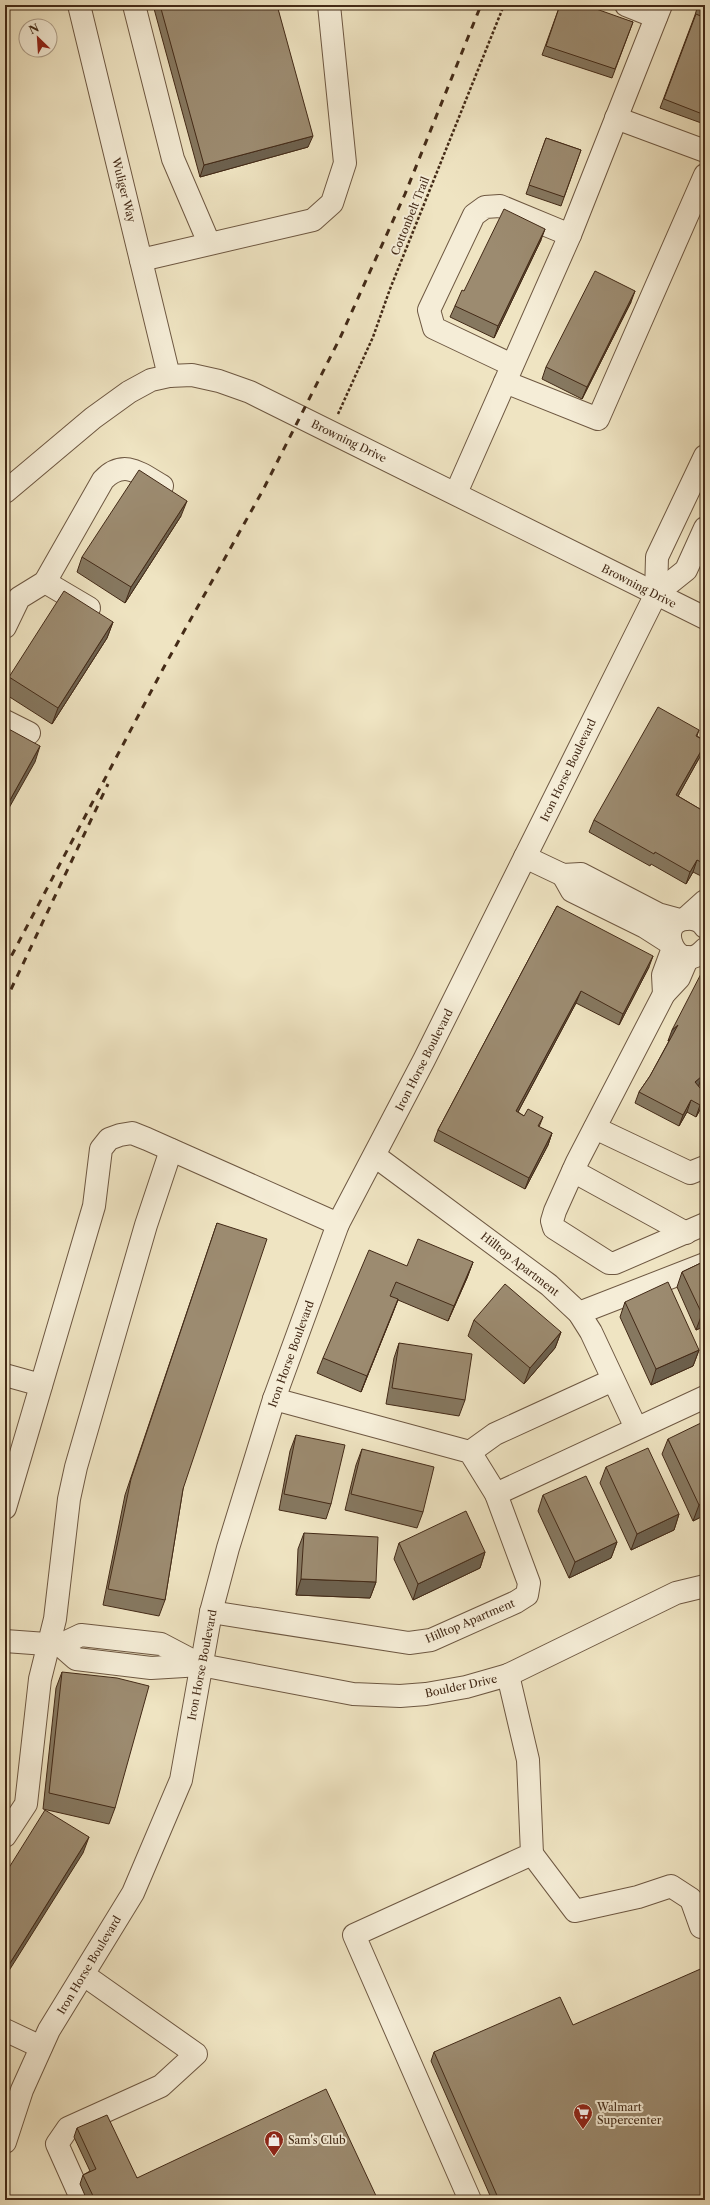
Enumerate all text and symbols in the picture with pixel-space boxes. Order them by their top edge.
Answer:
north arrow [18,18,58,58]
text: N [26,20,41,37]
street label: Wuliger Way [109,155,139,225]
street label: Cottonbelt Trail [388,174,432,257]
street label: Browning Drive [309,417,389,465]
street label: Browning Drive [599,561,679,611]
street label: Iron Horse Boulevard [537,716,599,824]
street label: Iron Horse Boulevard [392,1006,456,1113]
street label: Hilltop Apartment [478,1229,562,1299]
street label: Iron Horse Boulevard [265,1298,317,1409]
street label: Hilltop Apartment [423,1596,517,1646]
street label: Iron Horse Boulevard [184,1608,220,1722]
street label: Boulder Drive [424,1672,498,1700]
street label: Iron Horse Boulevard [54,1913,124,2017]
place label: Walmart Supercenter [596,2100,662,2127]
supermarket icon: Walmart Supercenter [572,2102,594,2130]
shop icon: Sam's Club [263,2129,285,2157]
place label: Sam's Club [288,2133,346,2147]

